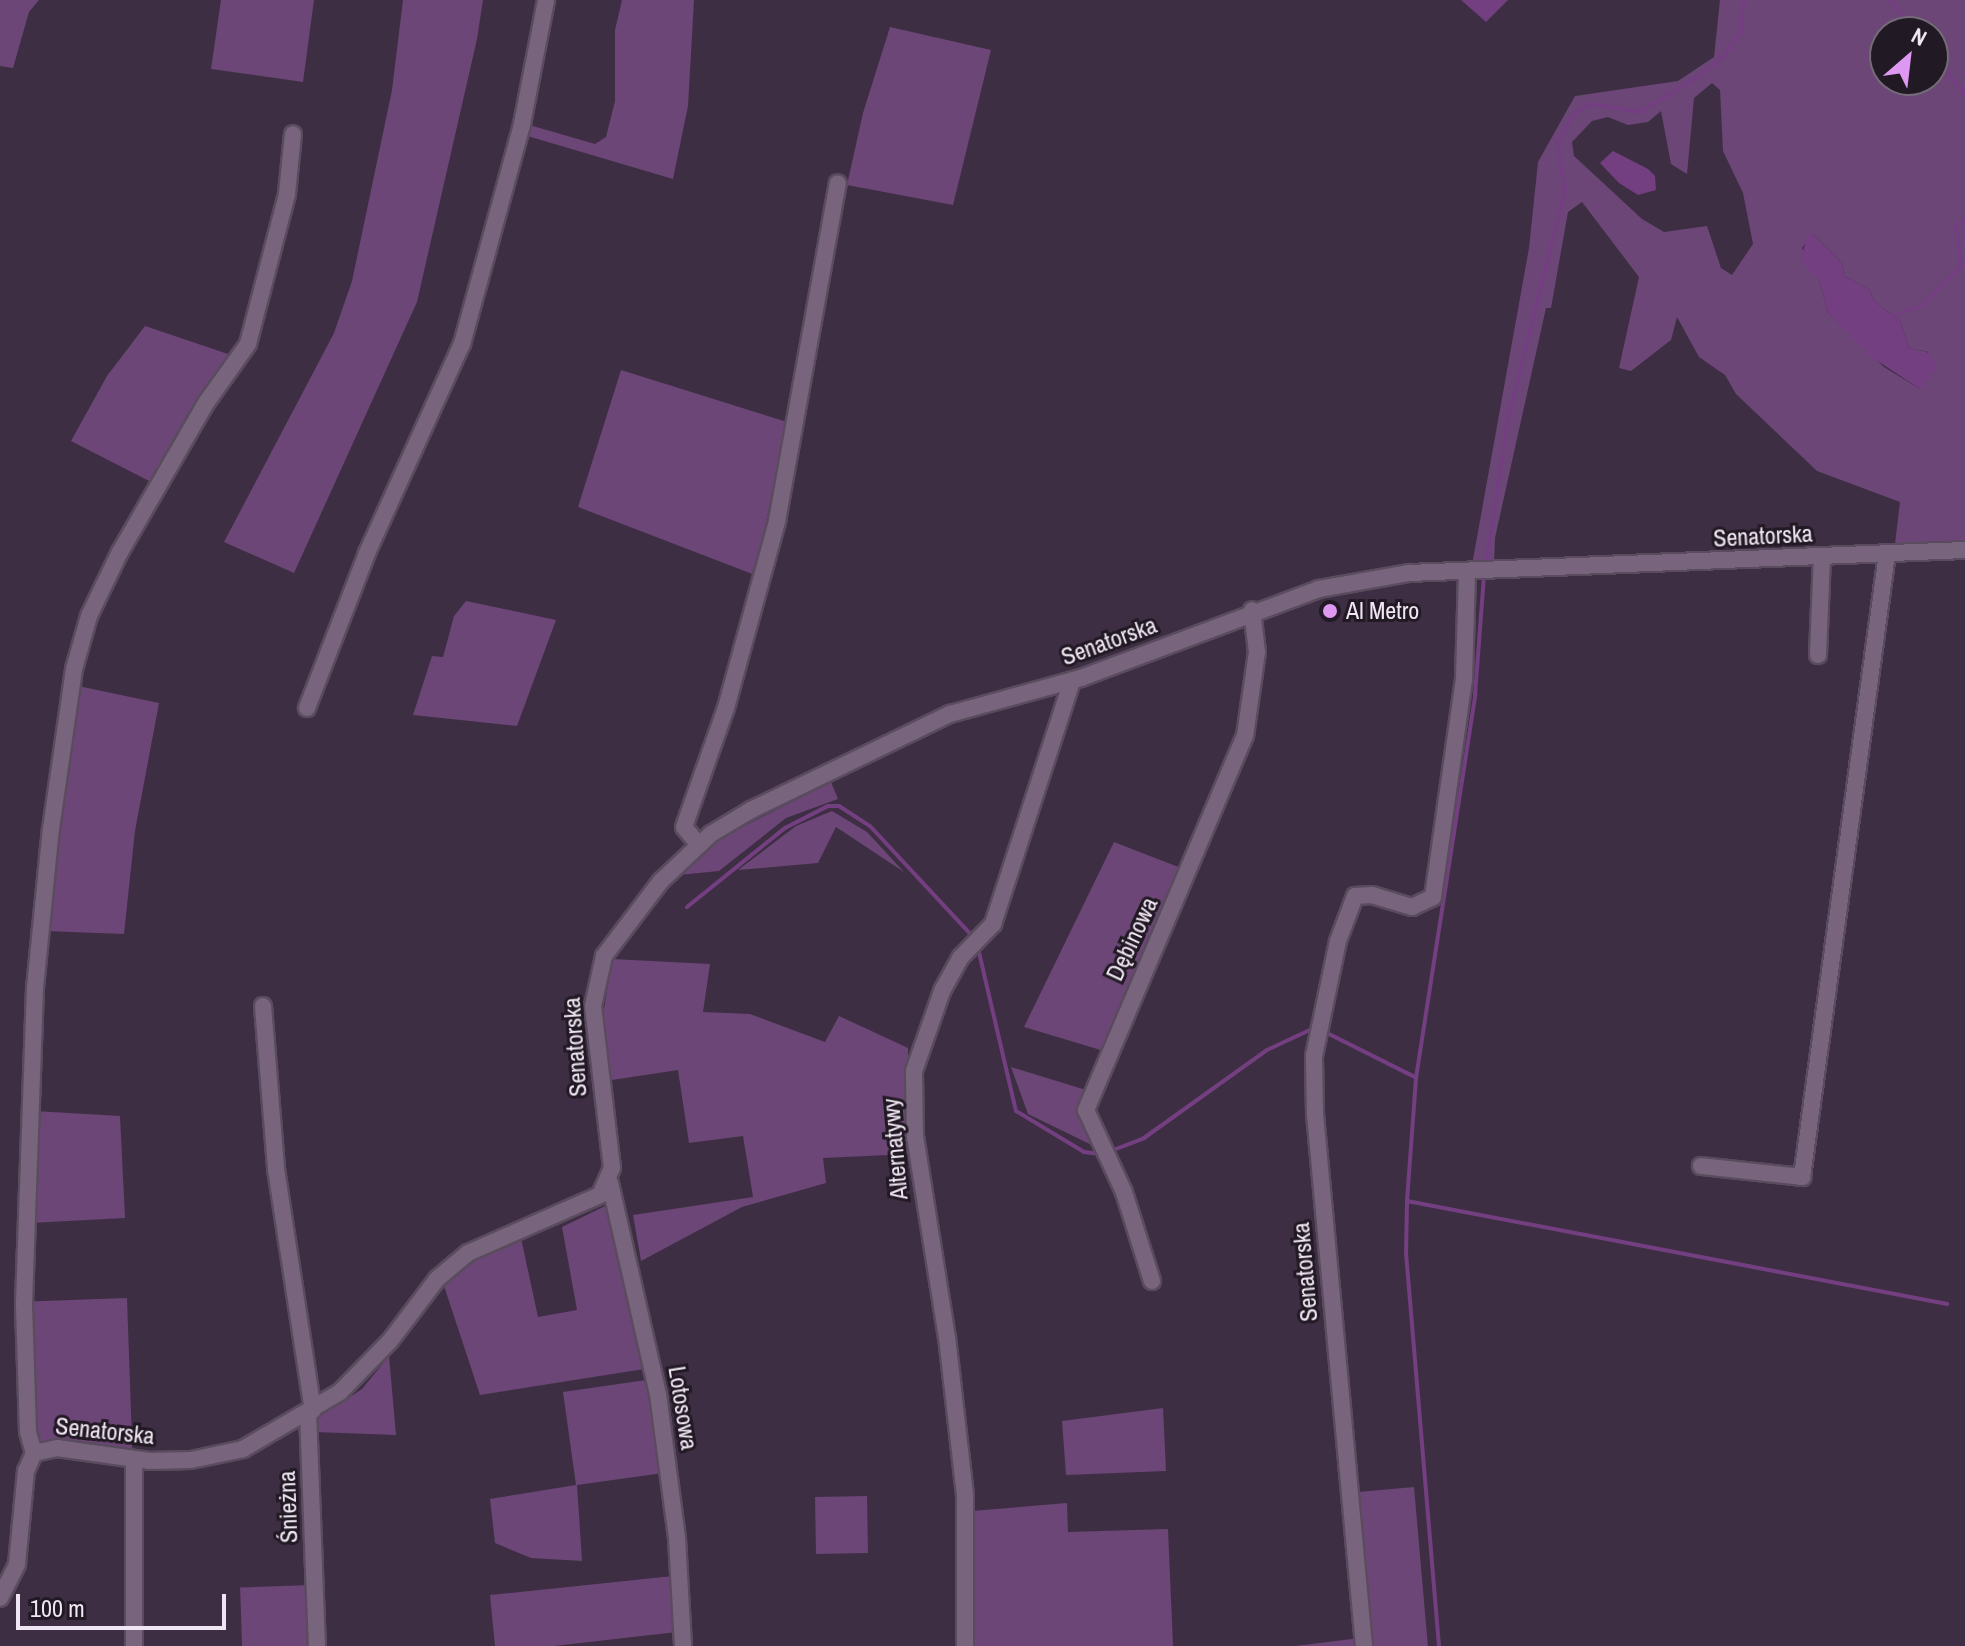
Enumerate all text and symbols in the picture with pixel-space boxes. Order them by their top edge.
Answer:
north arrow [1869,16,1949,96]
text: N [1907,20,1932,53]
street label: Senatorska [1713,519,1813,553]
place label: Al Metro [1346,597,1419,625]
marker: Al Metro [1321,602,1339,620]
street label: Senatorska [1057,610,1161,672]
street label: Dębinowa [1100,893,1164,985]
street label: Senatorska [557,996,593,1098]
street label: Alternatywy [876,1097,914,1201]
street label: Senatorska [1286,1221,1324,1323]
street label: Lotosowa [662,1364,704,1452]
street label: Senatorska [54,1411,156,1451]
street label: Śnieżna [272,1470,304,1544]
scale bar [20,1578,230,1628]
text: 100 m [30,1592,85,1624]

